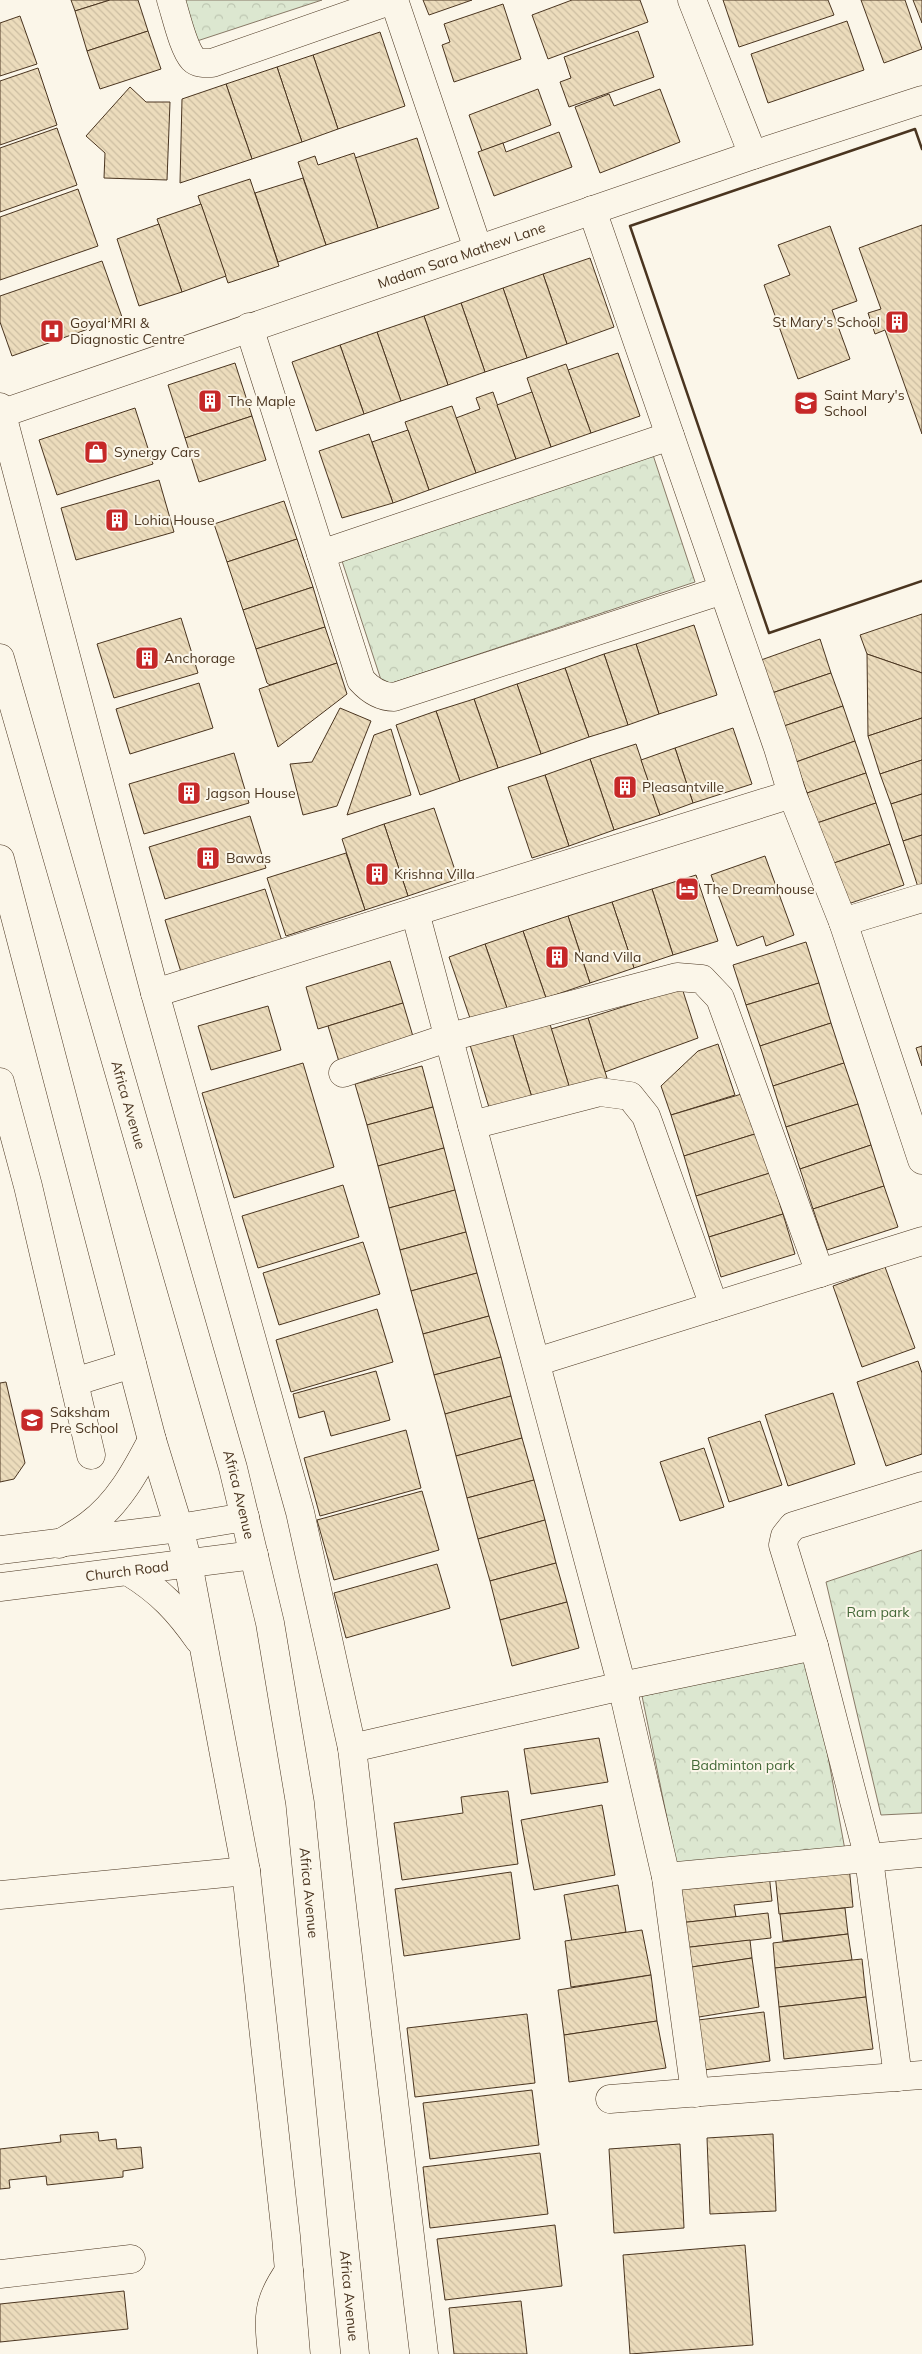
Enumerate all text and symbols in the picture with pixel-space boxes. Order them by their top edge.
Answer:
street label: Madam Sara Mathew Lane [375,218,548,292]
building icon: St Mary's School [884,309,910,335]
place label: St Mary's School [773,313,880,331]
place label: Goyal MRI & Diagnostic Centre [70,314,185,348]
hospital icon: Goyal MRI & Diagnostic Centre [39,318,65,344]
place label: Saint Mary's School [824,386,905,420]
building icon: The Maple [197,388,223,414]
school or university icon: Saint Mary's School [793,390,819,416]
place label: The Maple [228,392,296,410]
shop icon: Synergy Cars [83,439,109,465]
place label: Synergy Cars [114,443,200,461]
building icon: Lohia House [104,507,130,533]
place label: Lohia House [134,511,215,529]
building icon: Anchorage [134,645,160,671]
place label: Anchorage [164,649,235,667]
building icon: Pleasantville [612,774,638,800]
place label: Pleasantville [642,778,724,796]
building icon: Jagson House [176,780,202,806]
place label: Jagson House [206,784,296,802]
building icon: Bawas [195,845,221,871]
place label: Bawas [226,849,271,867]
building icon: Krishna Villa [364,861,390,887]
place label: Krishna Villa [394,865,475,883]
hotel icon: The Dreamhouse [674,876,700,902]
place label: The Dreamhouse [704,880,815,898]
building icon: Nand Villa [544,944,570,970]
place label: Nand Villa [574,948,641,966]
street label: Africa Avenue [107,1059,150,1151]
place label: Saksham Pre School [50,1403,118,1437]
school or university icon: Saksham Pre School [19,1407,45,1433]
street label: Africa Avenue [219,1448,259,1541]
street label: Church Road [84,1557,170,1585]
park label: Ram park [846,1603,910,1621]
park label: Badminton park [691,1756,796,1774]
street label: Africa Avenue [295,1847,322,1939]
street label: Africa Avenue [336,2250,363,2342]

